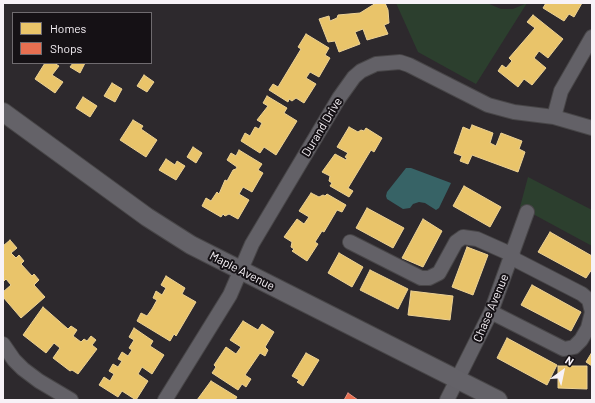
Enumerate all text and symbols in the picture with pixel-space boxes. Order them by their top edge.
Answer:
legend [12,12,152,64]
text: Homes [50,21,86,35]
text: Shops [50,41,82,55]
street label: Durand Drive [299,95,345,159]
street label: Maple Avenue [207,248,277,294]
street label: Chase Avenue [470,272,512,344]
north arrow [543,351,583,391]
text: N [563,353,576,368]

